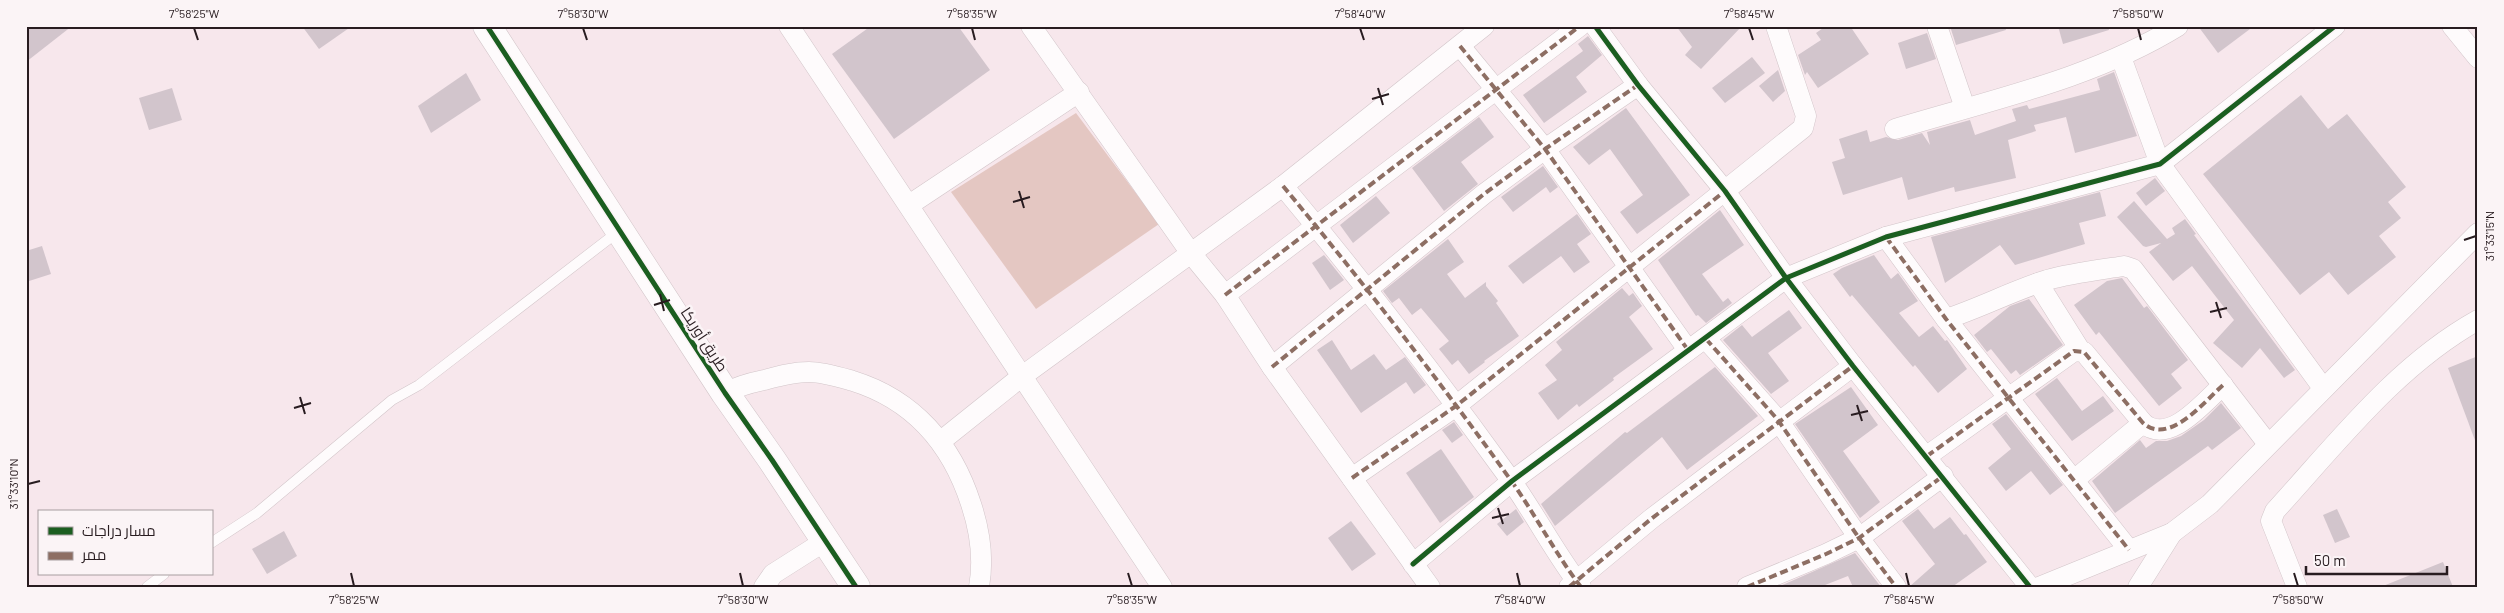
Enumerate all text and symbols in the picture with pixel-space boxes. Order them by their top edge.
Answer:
text: 7°58'25"W [169,6,220,20]
text: 7°58'30"W [558,6,609,20]
text: 7°58'35"W [947,6,998,20]
text: 7°58'40"W [1334,6,1386,20]
text: 7°58'45"W [1724,6,1775,20]
text: 7°58'50"W [2113,6,2164,20]
text: 31°33'15"N [2482,211,2496,261]
street label: طريق أوريكا [676,304,732,376]
text: 31°33'10"N [6,458,20,510]
legend [38,510,212,576]
text: مسار دراجات [82,521,156,540]
scale bar [2306,543,2448,575]
text: ممر [81,545,106,564]
text: 50 m [2314,551,2346,569]
text: 7°58'25"W [329,592,380,606]
text: 7°58'30"W [718,592,769,606]
text: 7°58'35"W [1107,592,1158,606]
text: 7°58'40"W [1494,592,1546,606]
text: 7°58'45"W [1884,592,1935,606]
text: 7°58'50"W [2273,592,2324,606]

